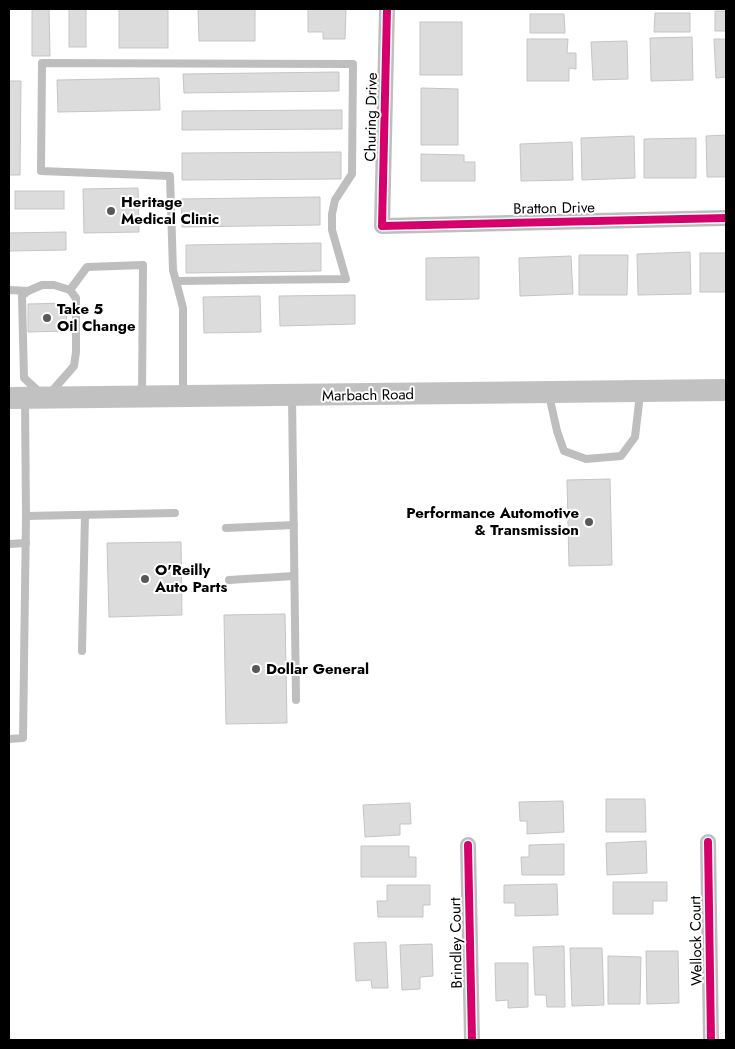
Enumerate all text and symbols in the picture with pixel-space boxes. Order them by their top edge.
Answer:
street label: Churing Drive [359,72,383,162]
place label: Heritage Medical Clinic [121,191,219,230]
street label: Bratton Drive [513,196,595,220]
marker: Heritage Medical Clinic [105,205,117,217]
place label: Take 5 Oil Change [57,298,136,337]
marker: Take 5 Oil Change [41,312,53,324]
street label: Marbach Road [322,383,414,407]
place label: Performance Automotive & Transmission [406,502,579,541]
marker: Performance Automotive & Transmission [583,516,595,528]
place label: O'Reilly Auto Parts [154,559,227,598]
marker: O'Reilly Auto Parts [139,573,151,585]
place label: Dollar General [266,658,369,680]
marker: Dollar General [250,663,262,675]
street label: Wellock Court [684,896,708,986]
street label: Brindley Court [444,897,468,989]

